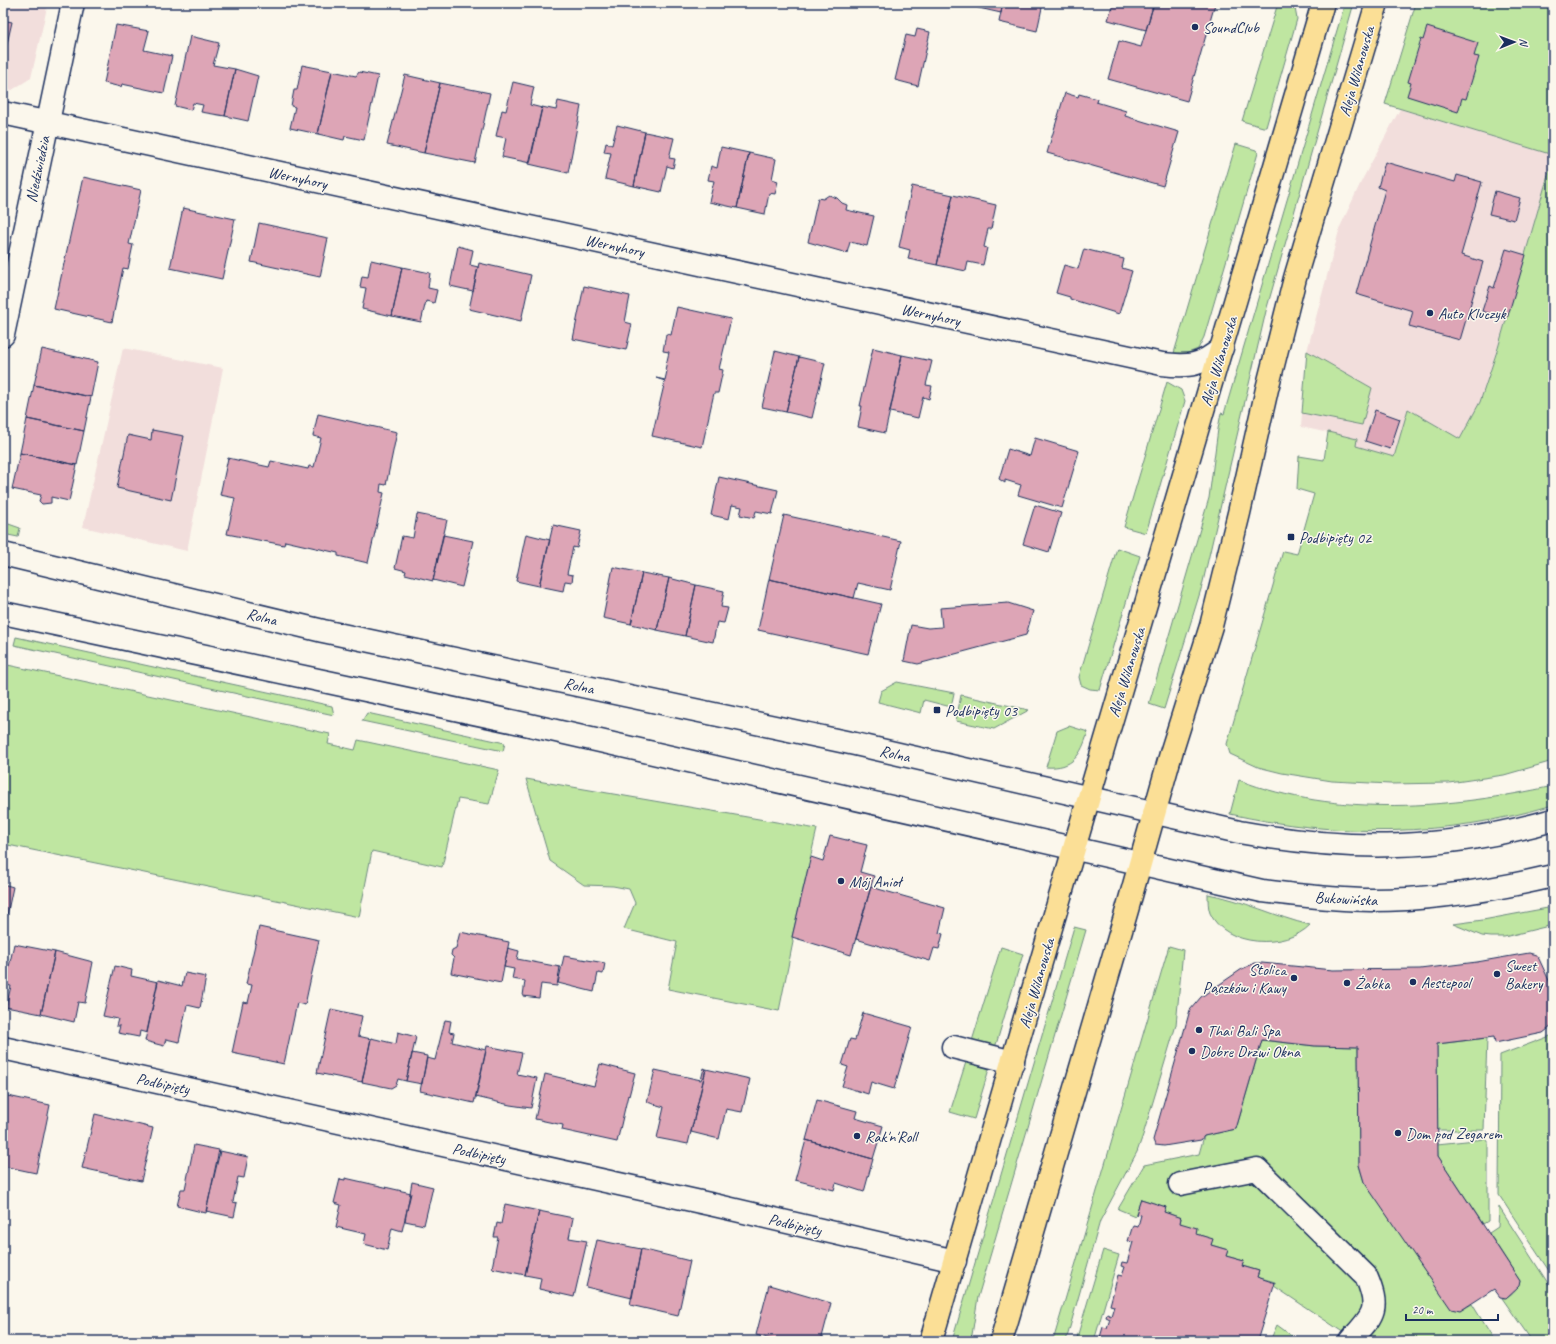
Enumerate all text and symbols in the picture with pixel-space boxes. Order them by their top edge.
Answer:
place label: SoundClub [1203,18,1260,38]
marker: SoundClub [1190,22,1200,32]
north arrow [1494,22,1534,62]
street label: Aleja Wilanowska [1335,23,1380,119]
text: N [1517,38,1531,48]
street label: Niedźwiedzia [21,133,55,204]
street label: Wernyhory [267,162,331,194]
street label: Wernyhory [584,230,648,262]
street label: Wernyhory [900,299,964,331]
place label: Auto Kluczyk [1438,304,1507,324]
marker: Auto Kluczyk [1425,308,1435,318]
street label: Aleja Wilanowska [1196,313,1242,409]
place label: Podbipięty 02 [1299,528,1373,548]
marker: Podbipięty 02 [1286,532,1296,542]
street label: Rolna [245,604,280,631]
street label: Aleja Wilanowska [1104,624,1150,720]
street label: Rolna [562,673,597,699]
place label: Podbipięty 03 [945,701,1019,721]
marker: Podbipięty 03 [932,705,942,715]
street label: Rolna [878,741,913,767]
place label: Mój Anioł [849,872,904,892]
marker: Mój Anioł [836,876,846,886]
street label: Bukowińska [1314,887,1379,911]
street label: Aleja Wilanowska [1015,935,1060,1031]
place label: Sweet Bakery [1505,956,1544,994]
place label: Stolica Pączków i Kawy [1203,960,1288,998]
marker: Sweet Bakery [1492,969,1502,979]
marker: Stolica Pączków i Kawy [1289,973,1299,983]
place label: Aestepool [1421,973,1474,993]
place label: Żabka [1355,974,1391,994]
marker: Aestepool [1408,977,1418,987]
marker: Żabka [1342,978,1352,988]
place label: Thai Bali Spa [1207,1021,1281,1041]
marker: Thai Bali Spa [1194,1025,1204,1035]
place label: Dobre Drzwi Okna [1200,1042,1301,1062]
marker: Dobre Drzwi Okna [1187,1046,1197,1056]
street label: Podbipięty [134,1069,193,1100]
place label: Dom pod Zegarem [1406,1124,1503,1144]
place label: Rak'n'Roll [865,1127,920,1147]
marker: Dom pod Zegarem [1393,1128,1403,1138]
marker: Rak'n'Roll [852,1131,862,1141]
street label: Podbipięty [450,1139,509,1170]
street label: Podbipięty [766,1209,825,1241]
scale bar [1406,1296,1498,1322]
text: 20 m [1412,1302,1434,1318]

